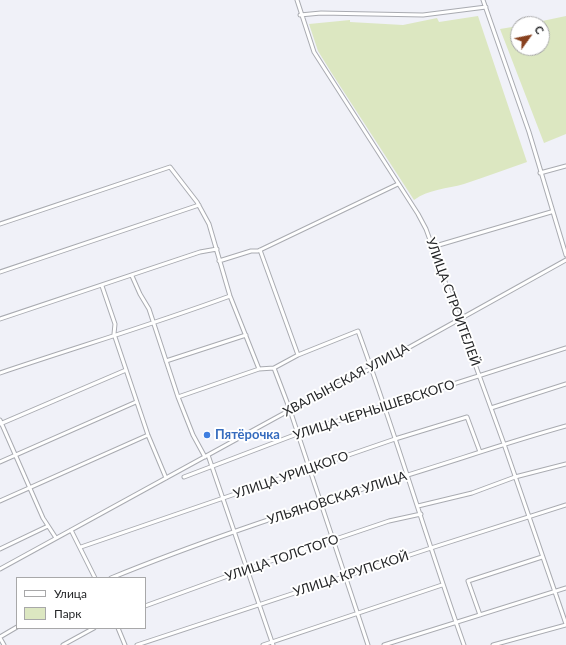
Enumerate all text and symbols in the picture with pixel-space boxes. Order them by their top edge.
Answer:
north arrow [510,16,550,56]
text: С [532,23,547,36]
street label: УЛИЦА СТРОИТЕЛЕЙ [422,236,484,368]
street label: ХВАЛЫНСКАЯ УЛИЦА [280,340,412,420]
street label: УЛИЦА ЧЕРНЫШЕВСКОГО [291,377,457,443]
place label: Пятёрочка [215,427,280,443]
marker: Пятёрочка [202,430,212,440]
street label: УЛИЦА УРИЦКОГО [231,448,351,502]
street label: УЛЬЯНОВСКАЯ УЛИЦА [265,468,409,528]
street label: УЛИЦА ТОЛСТОГО [223,531,341,585]
street label: УЛИЦА КРУПСКОЙ [291,548,411,600]
legend [16,577,146,629]
text: Улица [54,586,87,601]
text: Парк [54,606,82,621]

